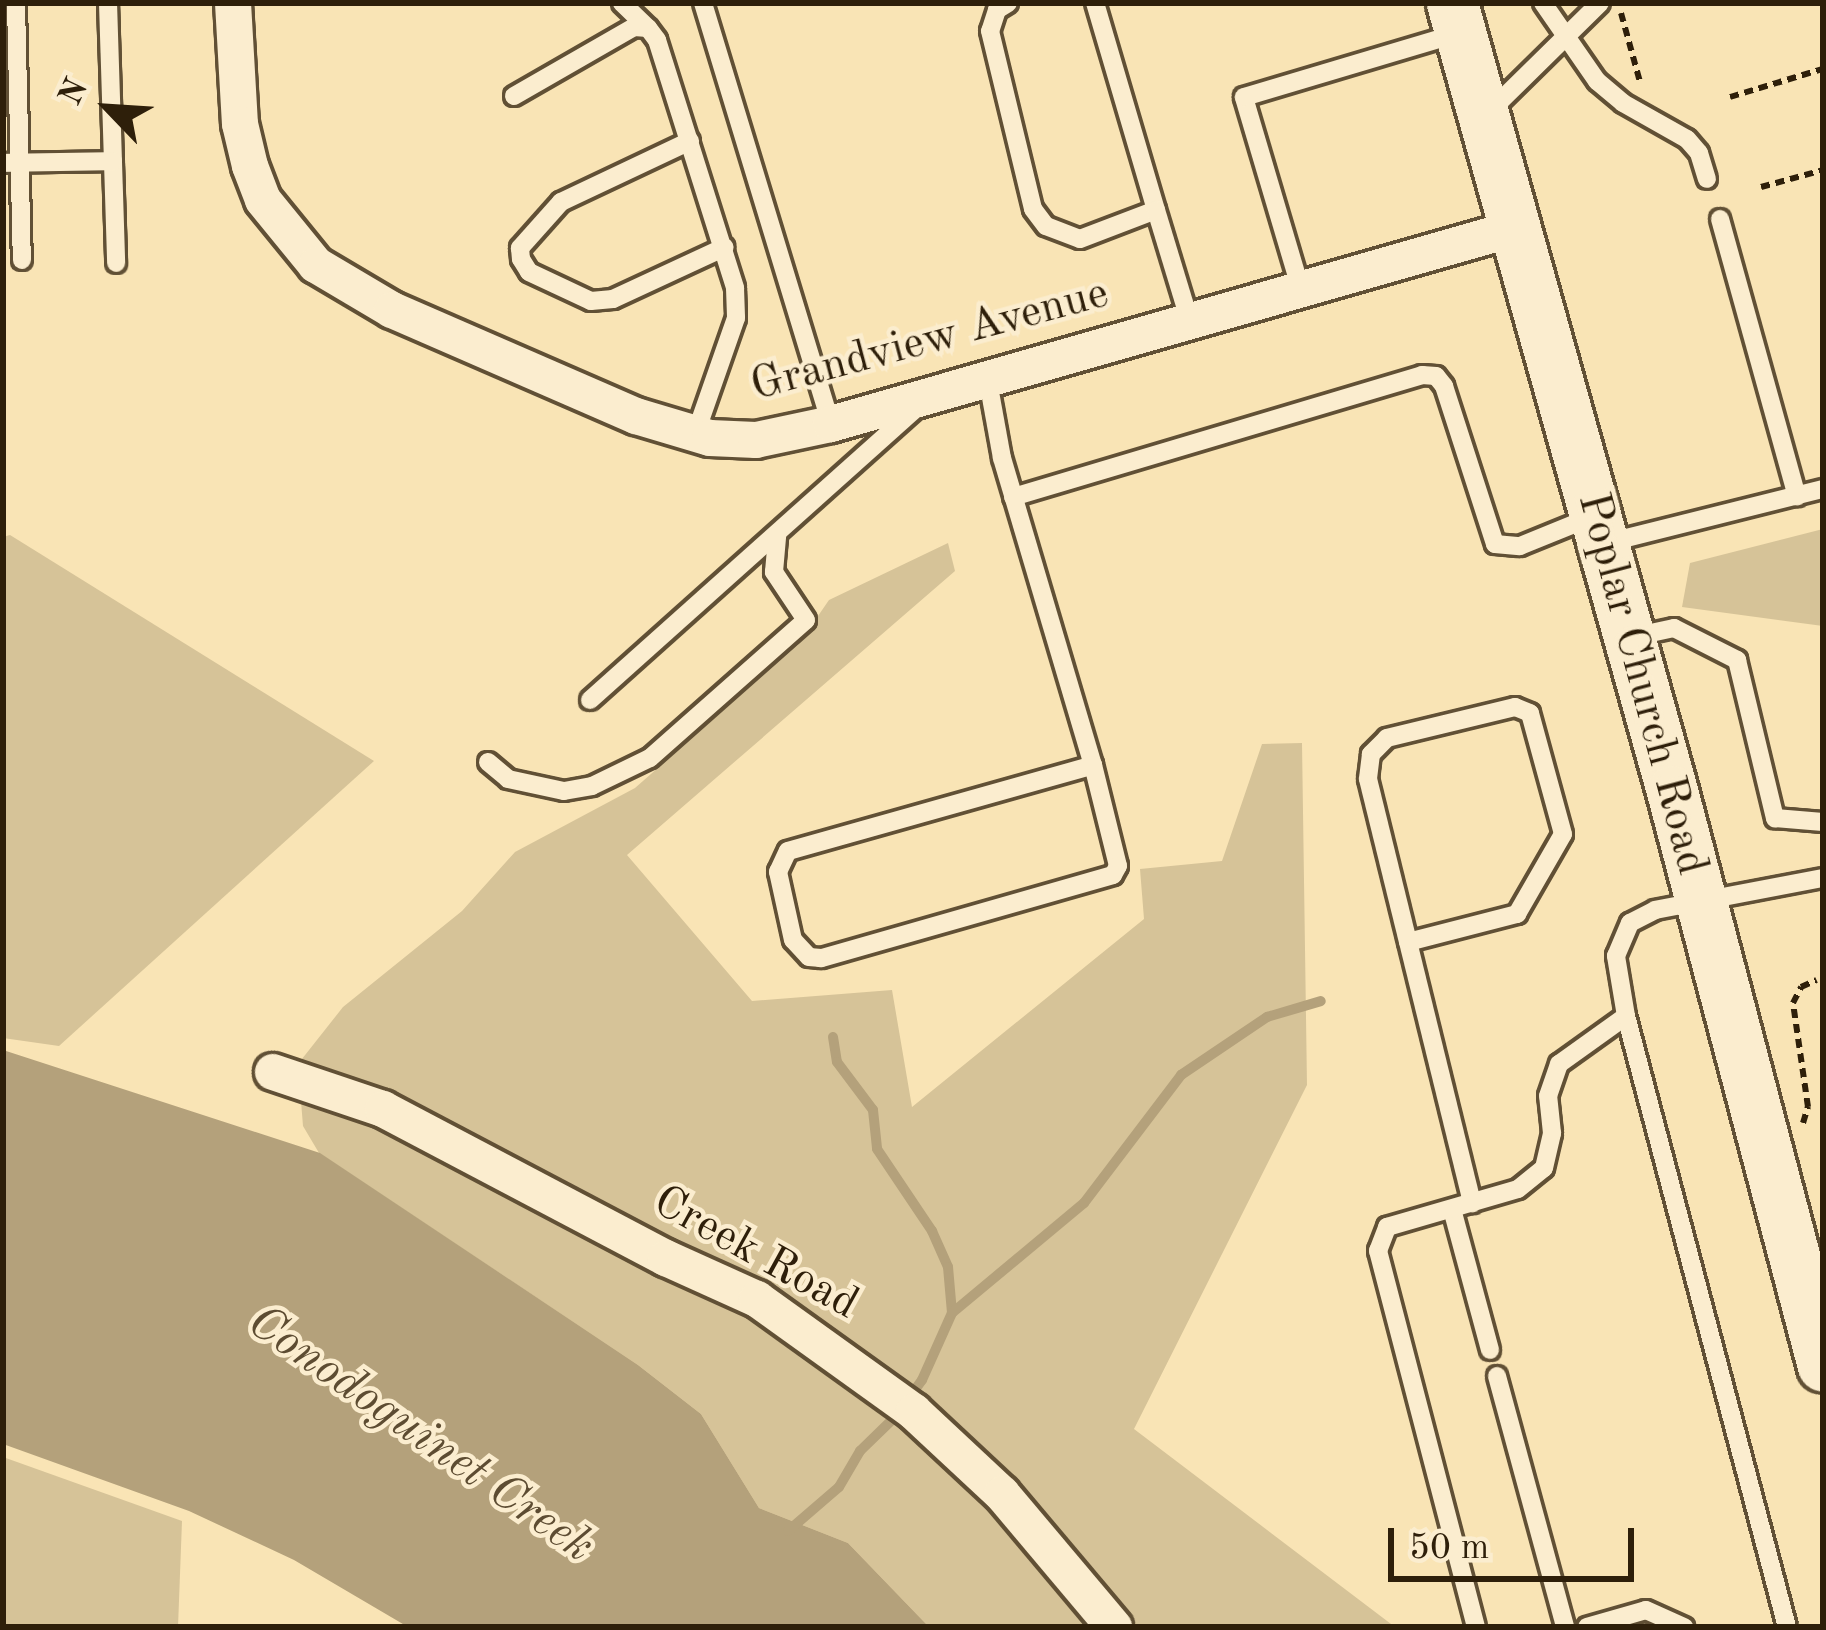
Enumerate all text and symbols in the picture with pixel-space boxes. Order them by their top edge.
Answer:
north arrow [48,48,168,168]
text: N [55,74,95,111]
street label: Grandview Avenue [745,267,1115,415]
street label: Poplar Church Road [1564,487,1718,881]
street label: Creek Road [643,1176,867,1332]
water label: Conodoguinet Creek [236,1294,604,1576]
scale bar [1394,1504,1640,1578]
text: 50 m [1409,1531,1489,1567]

